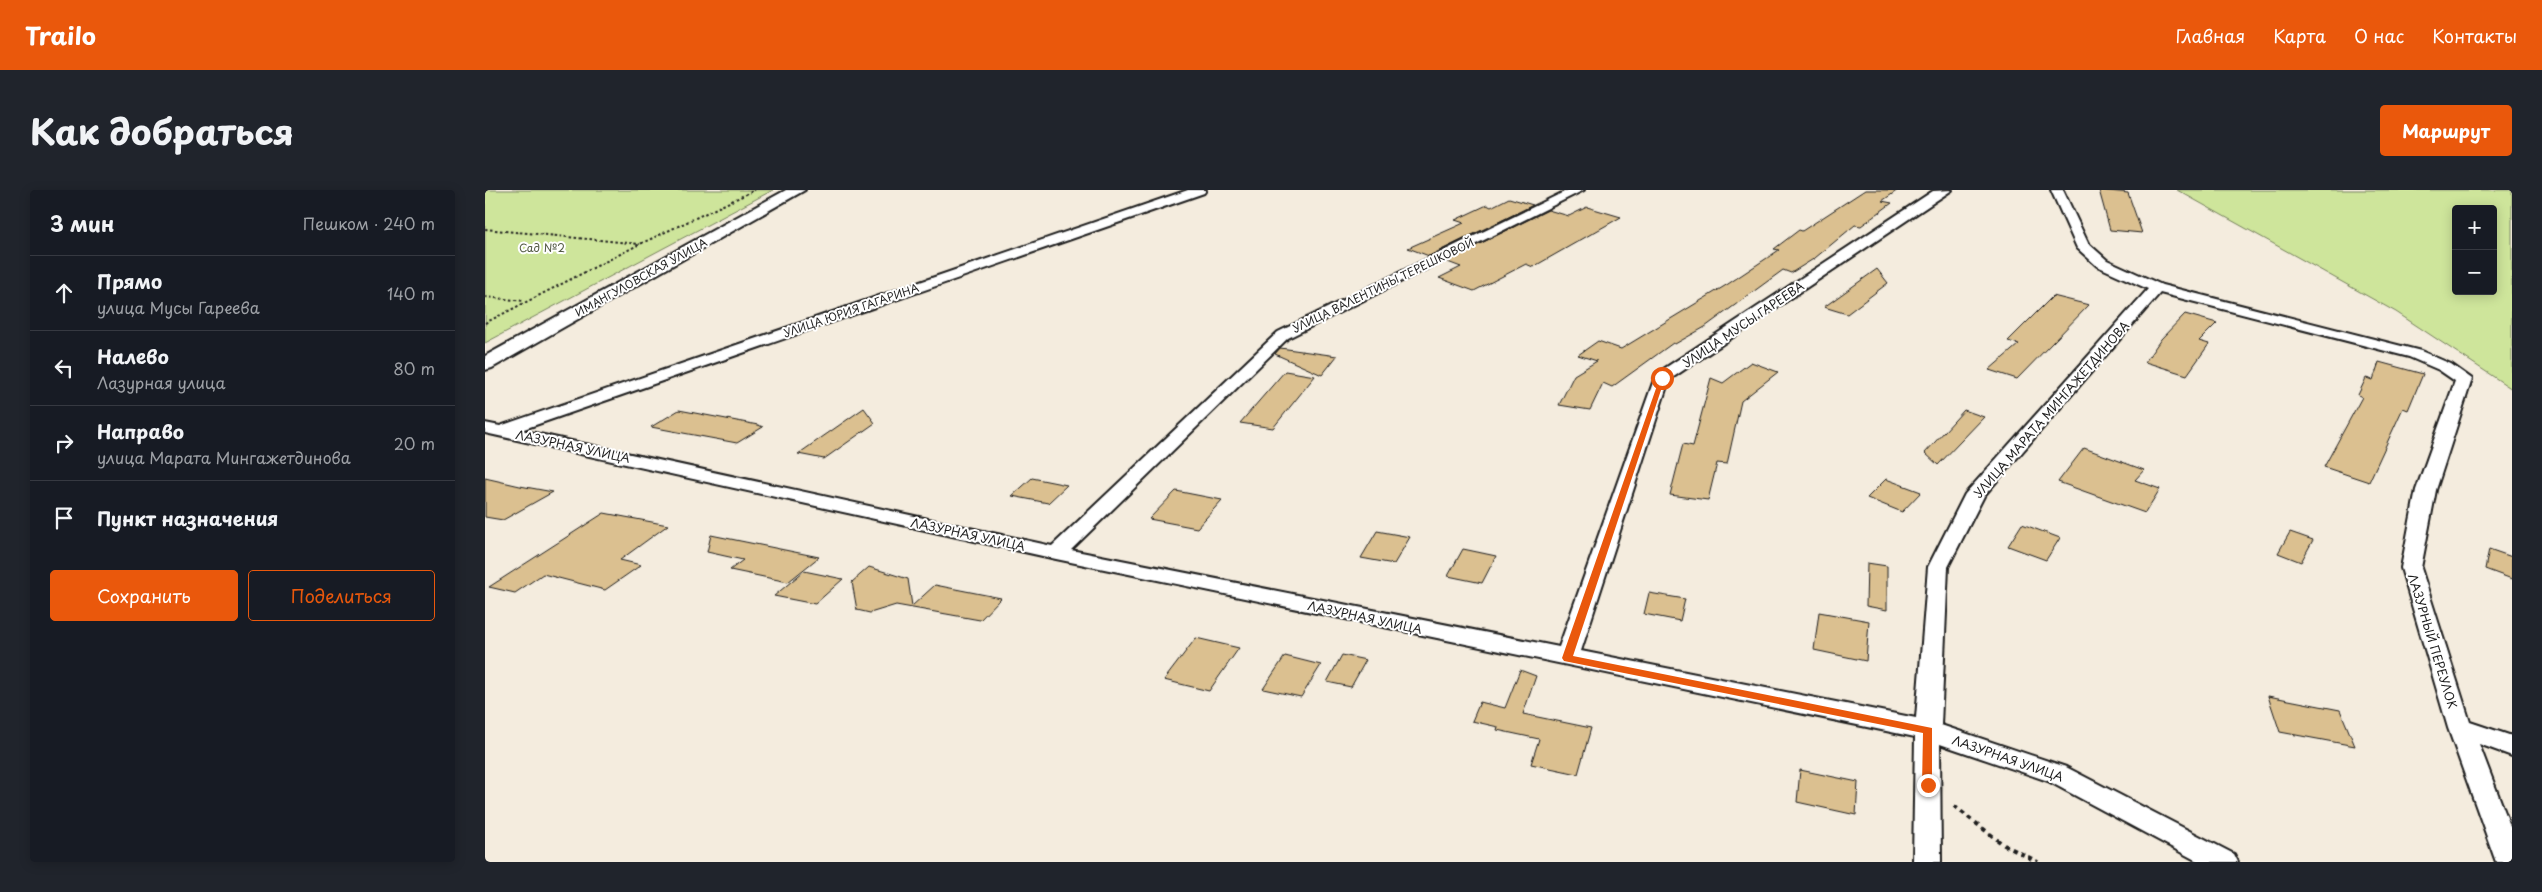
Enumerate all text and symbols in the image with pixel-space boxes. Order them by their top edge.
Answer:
text: Trailo [25,17,96,53]
text: Главная [2176,22,2245,49]
text: Карта [2273,22,2326,49]
text: О нас [2354,22,2404,49]
text: Контакты [2432,22,2517,49]
text: Как добраться [30,104,294,157]
button: Маршрут [2380,105,2512,156]
map controls [2452,205,2497,295]
button: + [2452,205,2497,250]
text: 3 мин [50,207,114,239]
text: Пешком · 240 m [303,211,435,235]
street label: ИМАНГУЛОВСКАЯ УЛИЦА [572,233,711,320]
street label: УЛИЦА ВАЛЕНТИНЫ ТЕРЕШКОВОЙ [1289,233,1477,337]
park label: Сад №2 [519,239,565,256]
button: − [2452,250,2497,295]
text: Прямо [97,267,162,295]
street label: УЛИЦА МУСЫ ГАРЕЕВА [1679,276,1808,371]
icon: ahead [50,279,78,307]
street label: УЛИЦА ЮРИЯ ГАГАРИНА [781,279,921,341]
text: 140 m [387,281,435,305]
text: улица Мусы Гареева [97,295,260,319]
street label: УЛИЦА МАРАТА МИНГАЖЕТДИНОВА [1969,316,2133,501]
text: Налево [97,342,169,370]
icon: left [50,354,78,382]
text: 80 m [393,356,435,380]
route start [1651,367,1674,390]
text: Лазурная улица [97,370,226,394]
text: Направо [97,417,184,445]
street label: ЛАЗУРНАЯ УЛИЦА [514,425,632,467]
icon: right [50,429,78,457]
text: 20 m [394,431,435,455]
text: улица Марата Мингажетдинова [97,445,351,469]
icon: arrive [50,504,78,532]
text: Пункт назначения [97,504,278,532]
street label: ЛАЗУРНАЯ УЛИЦА [909,513,1027,555]
button: Сохранить [50,570,238,621]
button: Поделиться [248,570,435,621]
street label: ЛАЗУРНЫЙ ПЕРЕУЛОК [2404,571,2462,711]
street label: ЛАЗУРНАЯ УЛИЦА [1306,596,1424,638]
street label: ЛАЗУРНАЯ УЛИЦА [1950,731,2066,785]
route end [1917,774,1940,797]

